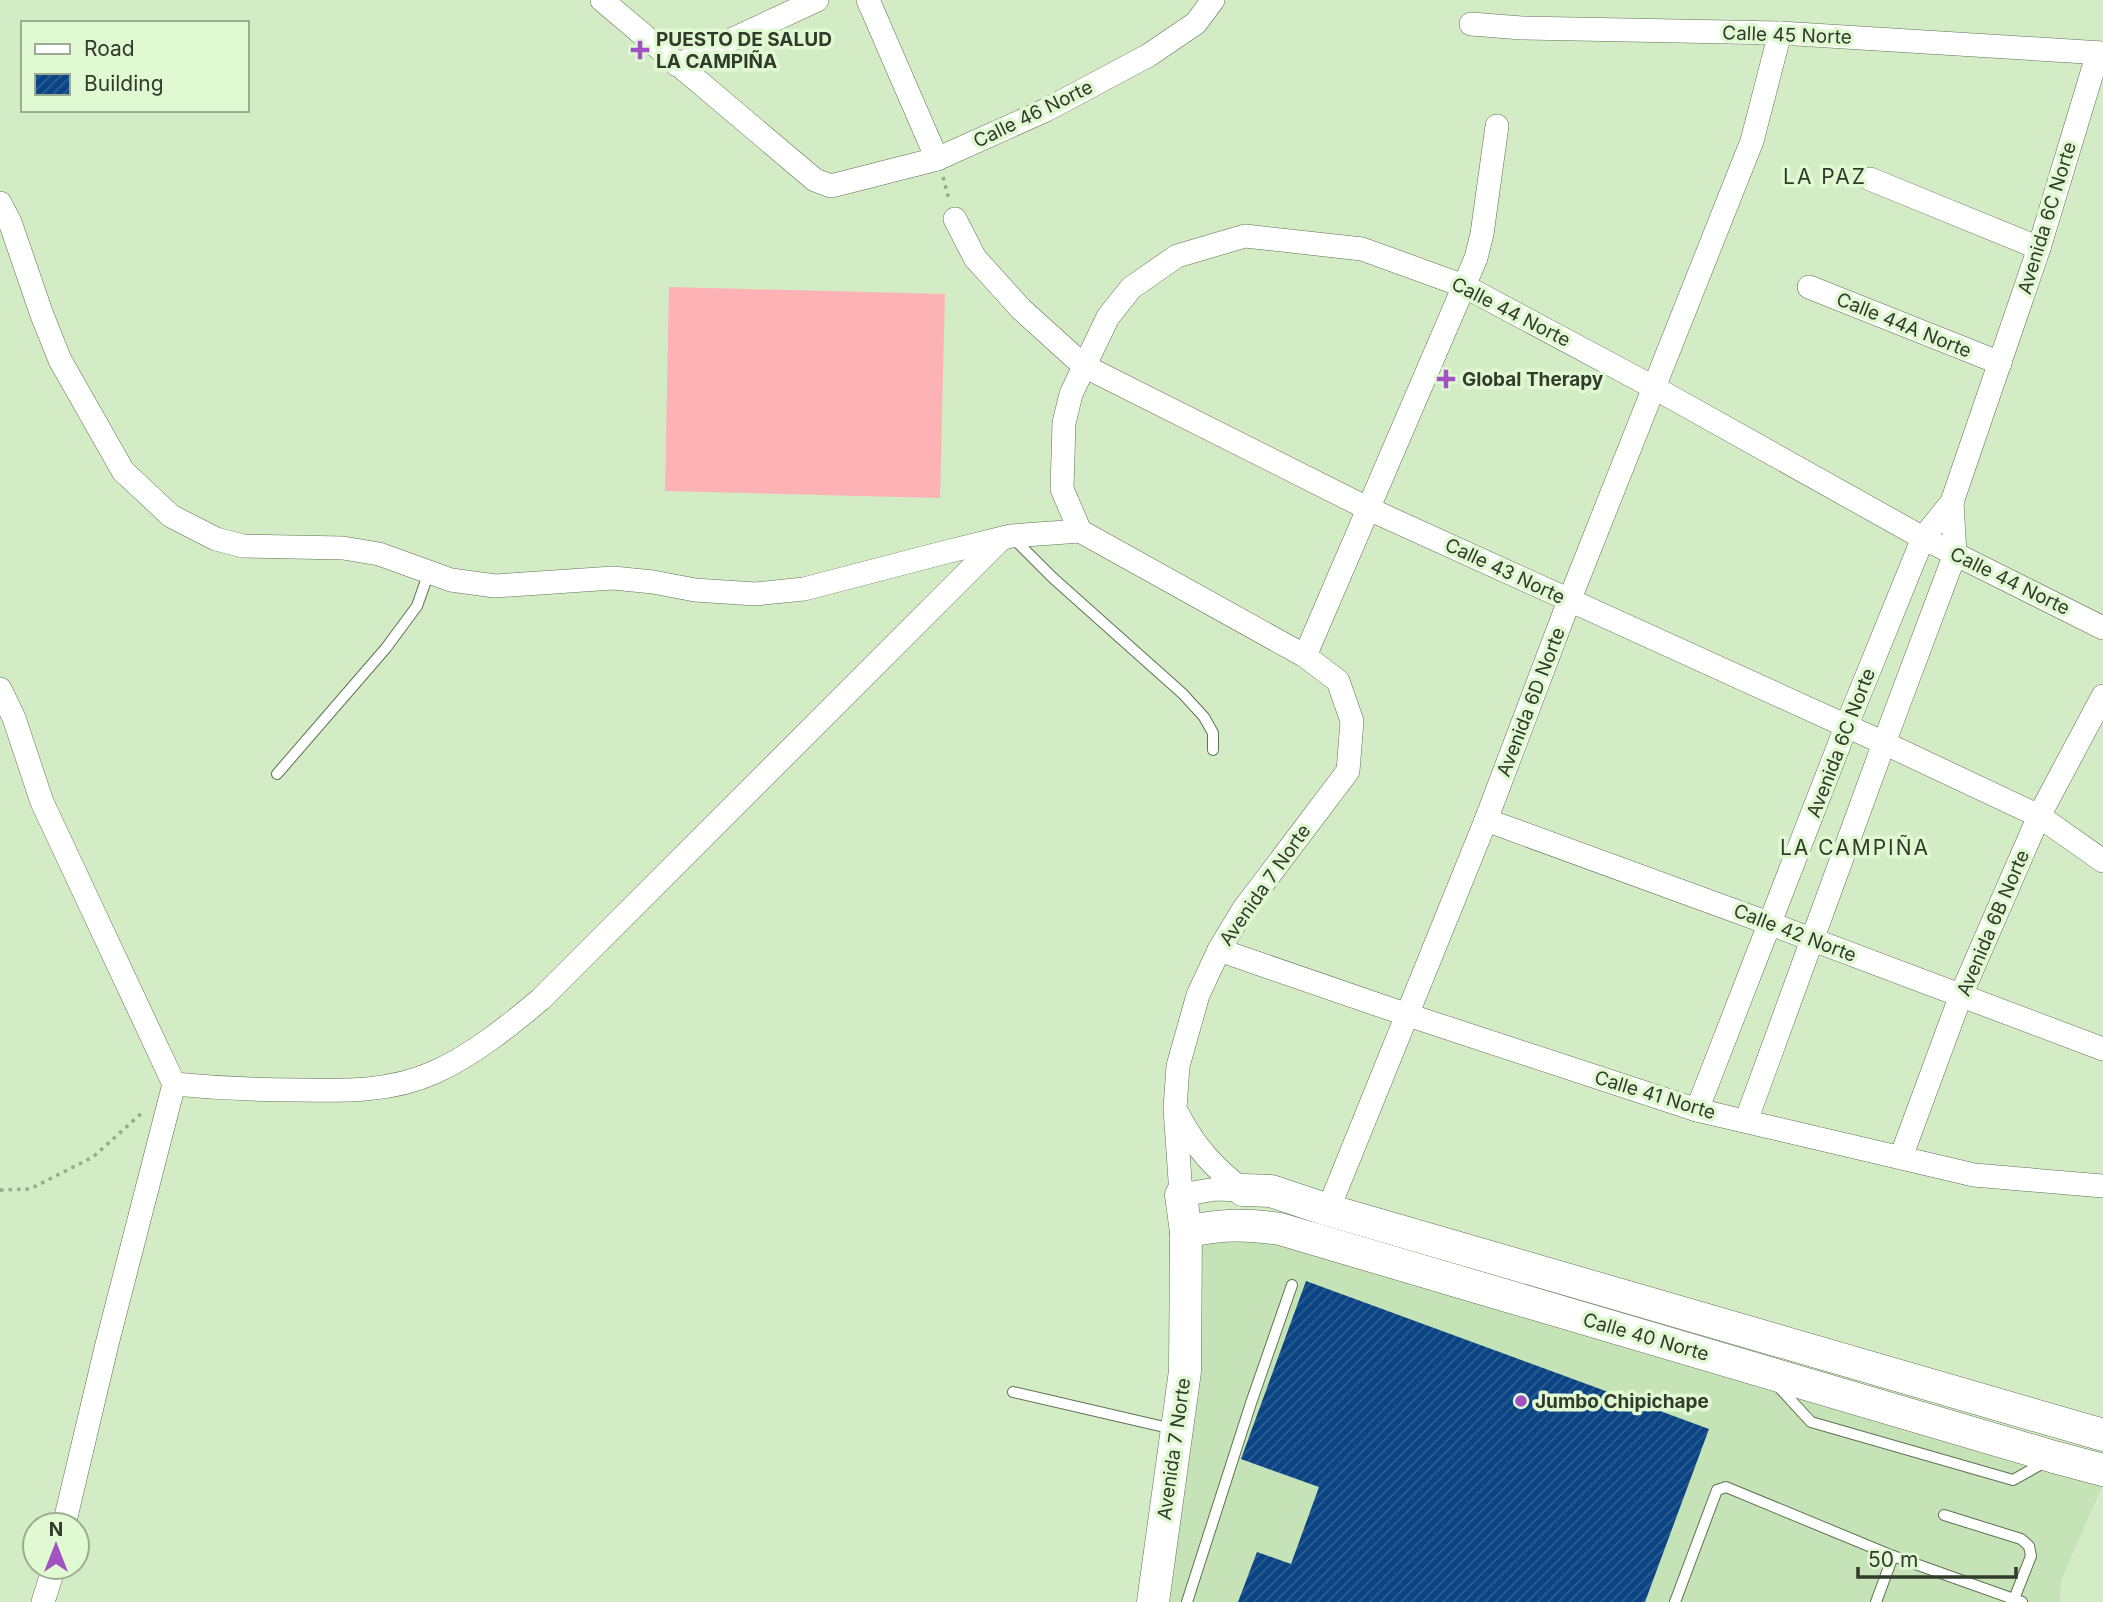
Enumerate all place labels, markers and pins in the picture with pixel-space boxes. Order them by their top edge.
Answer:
place label: PUESTO DE SALUD LA CAMPIÑA [656,28,832,73]
marker: PUESTO DE SALUD LA CAMPIÑA [630,40,650,60]
place label: Global Therapy [1462,368,1604,391]
marker: Global Therapy [1436,369,1456,389]
place label: Jumbo Chipichape [1535,1390,1709,1413]
marker: Jumbo Chipichape [1513,1393,1529,1409]

